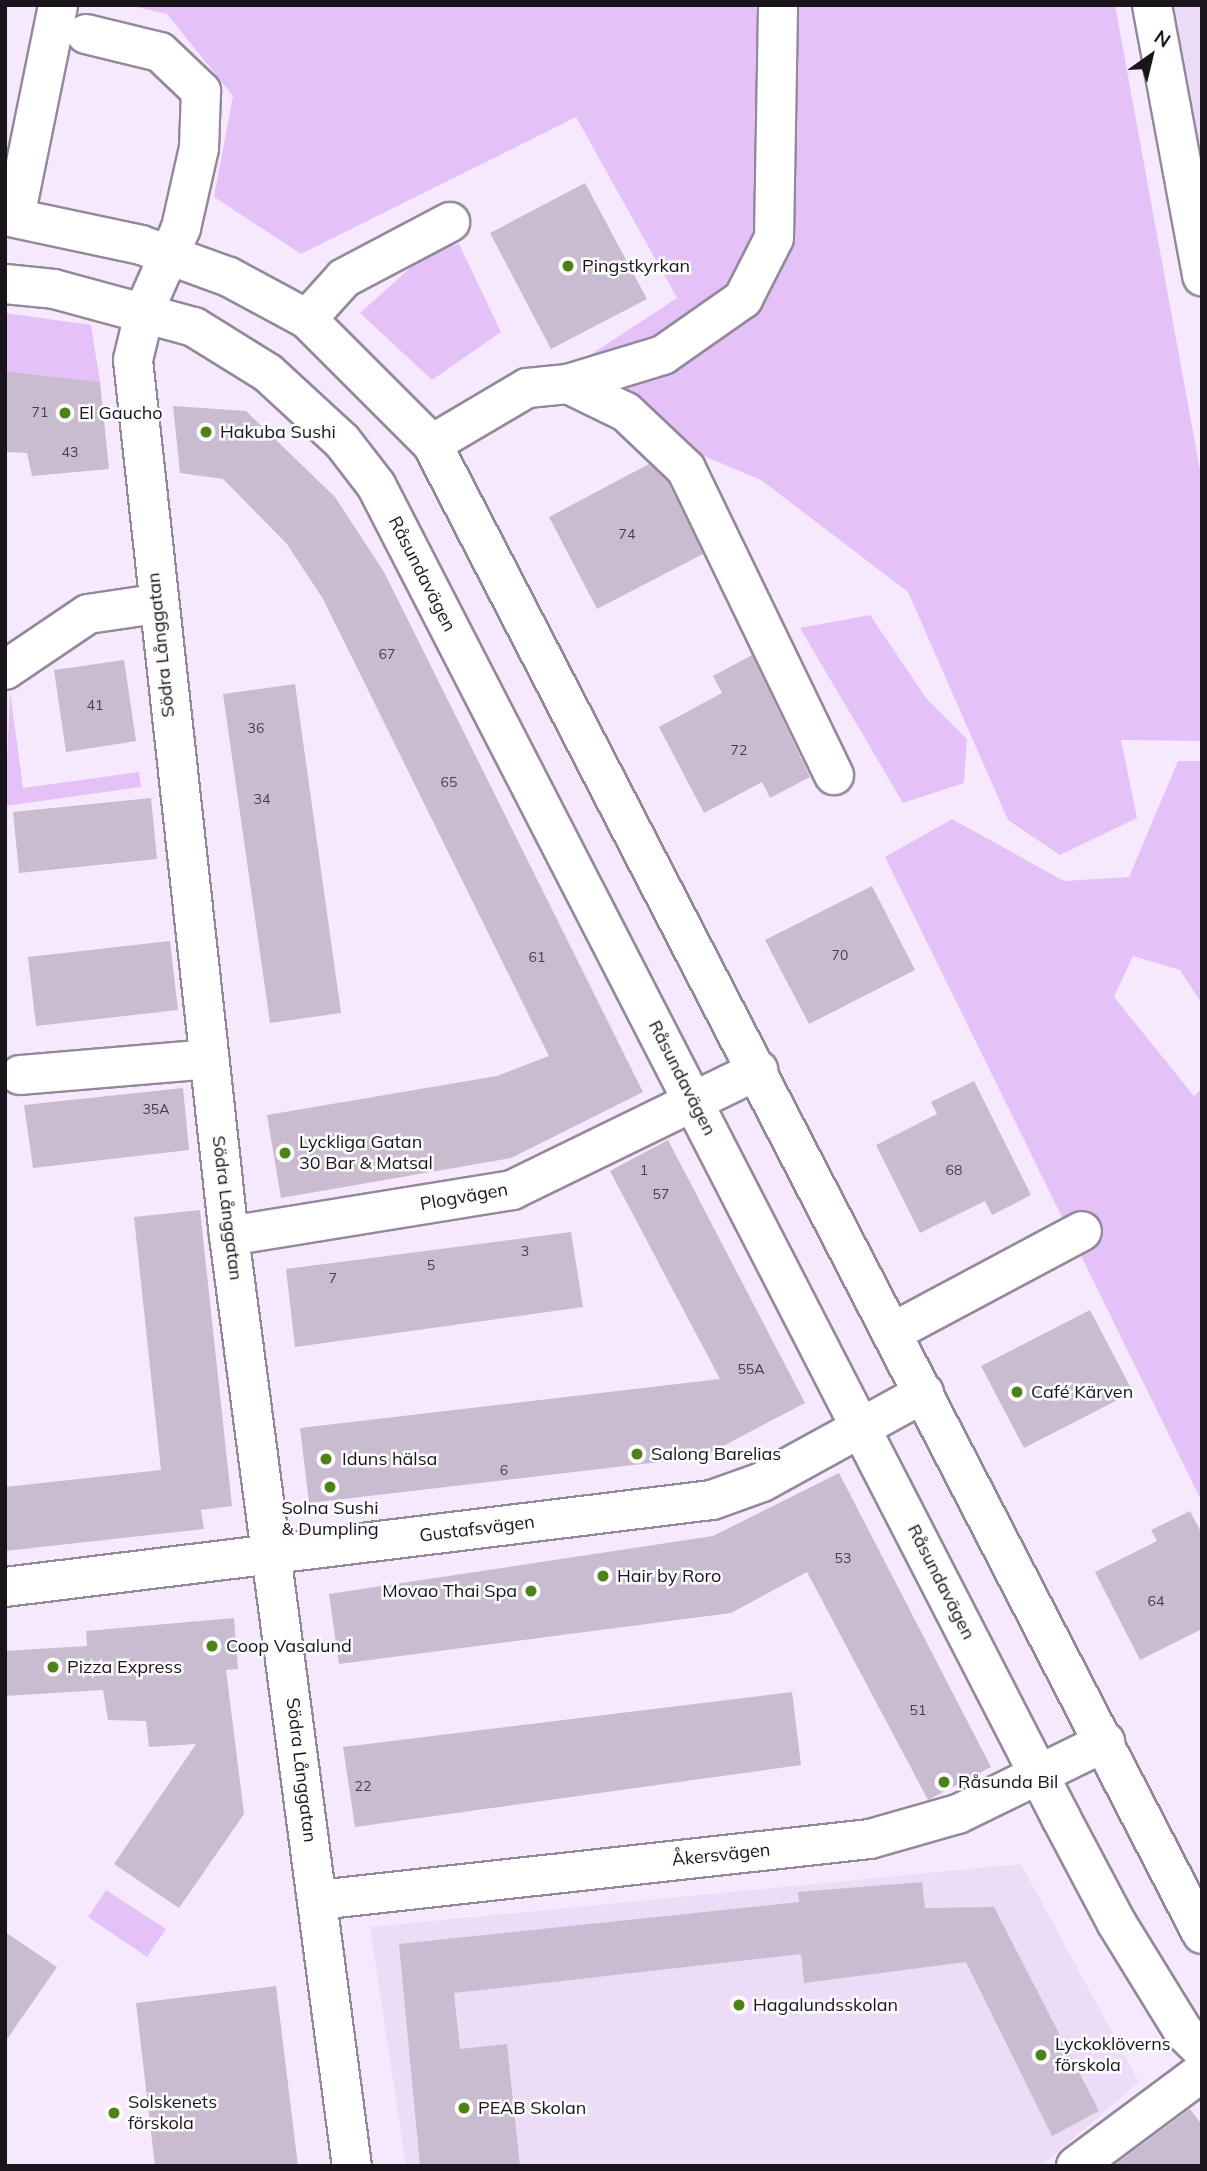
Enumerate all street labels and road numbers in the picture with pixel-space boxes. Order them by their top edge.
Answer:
street label: Råsundavägen [384,513,460,635]
street label: Södra Långgatan [143,571,179,719]
street label: Råsundavägen [644,1017,720,1139]
street label: Södra Långgatan [207,1134,247,1282]
street label: Plogvägen [418,1179,510,1215]
street label: Gustafsvägen [418,1511,536,1547]
street label: Råsundavägen [903,1521,979,1643]
street label: Södra Långgatan [281,1696,321,1844]
street label: Åkersvägen [671,1839,771,1871]

